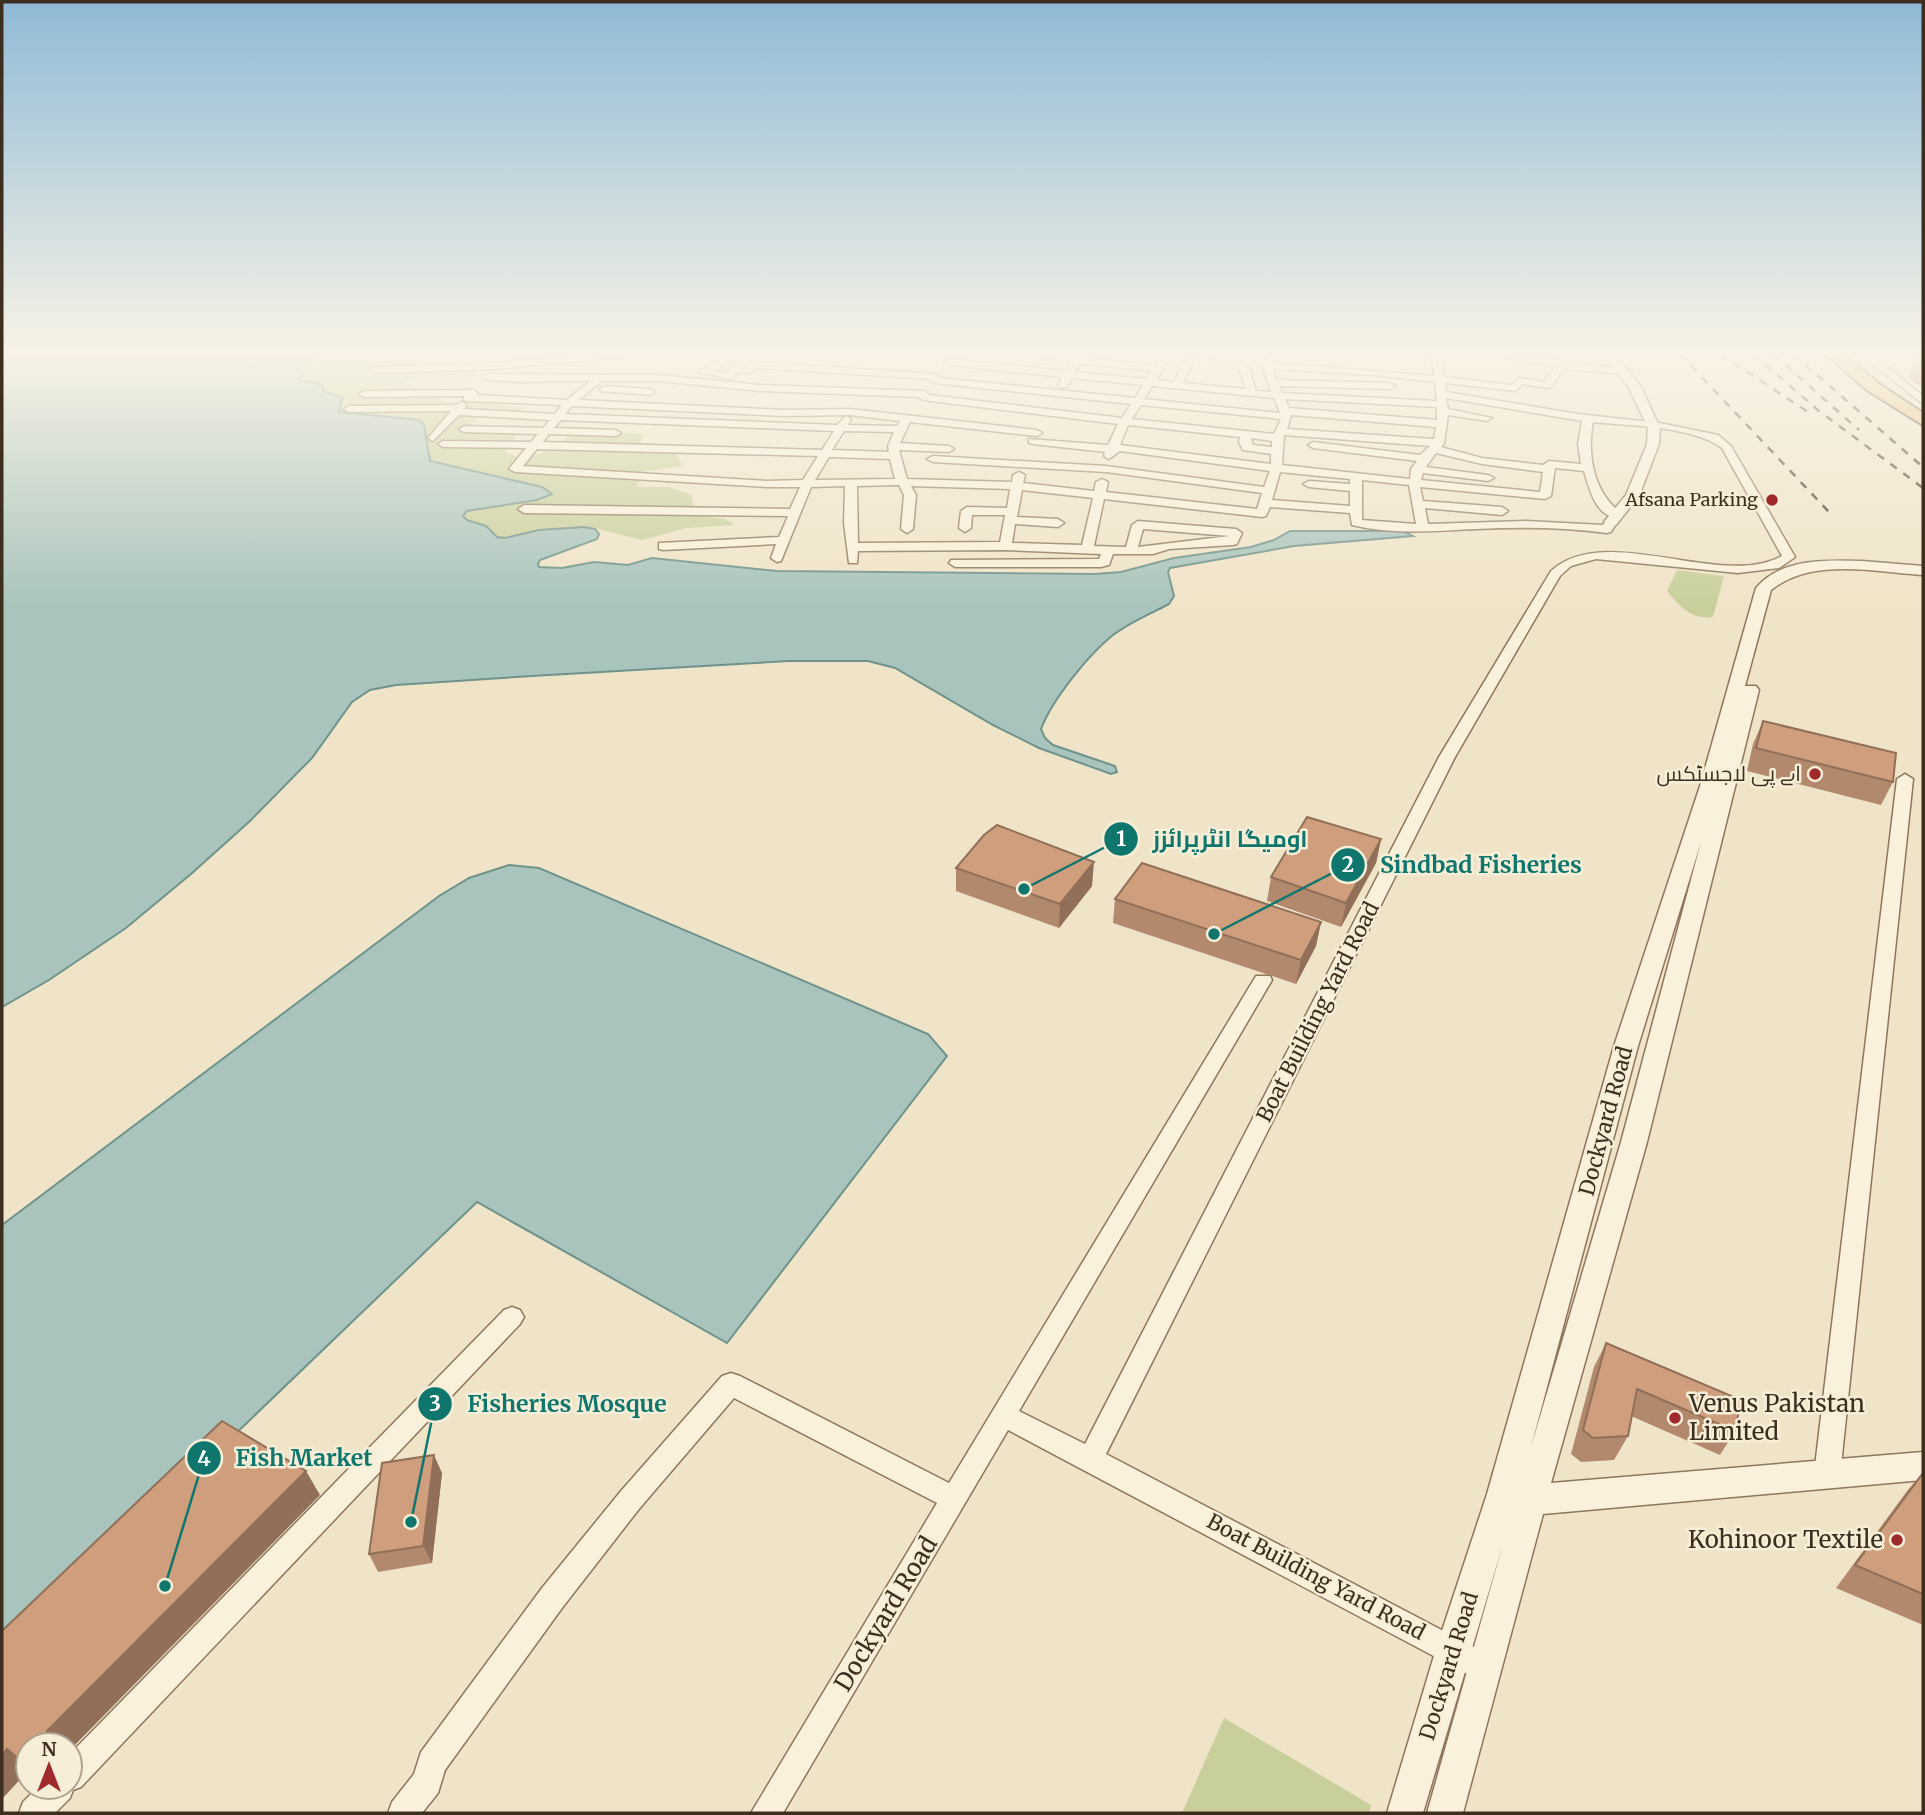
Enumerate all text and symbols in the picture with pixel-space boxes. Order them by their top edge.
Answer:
place label: Afsana Parking [1624,488,1758,511]
marker: Afsana Parking [1764,492,1780,508]
place label: اے پی لاجسٹکس [1657,760,1801,788]
marker: اے پی لاجسٹکس [1807,766,1823,782]
callout: اومیگا انٹرپرائزز [1103,817,1321,861]
text: اومیگا انٹرپرائزز [1151,824,1308,855]
text: 1 [1116,825,1126,852]
callout: Sindbad Fisheries [1331,843,1596,887]
text: Sindbad Fisheries [1380,850,1582,879]
text: 2 [1342,851,1354,878]
street label: Boat Building Yard Road [1250,897,1385,1126]
street label: Dockyard Road [1573,1043,1638,1198]
callout: Fisheries Mosque [418,1382,680,1426]
place label: Venus Pakistan Limited [1688,1388,1865,1447]
text: Fisheries Mosque [467,1389,667,1418]
text: 3 [429,1390,441,1417]
marker: Venus Pakistan Limited [1667,1410,1683,1426]
callout: Fish Market [187,1436,386,1480]
text: Fish Market [236,1443,372,1472]
text: 4 [197,1445,211,1472]
street label: Boat Building Yard Road [1202,1507,1430,1646]
place label: Kohinoor Textile [1688,1524,1883,1555]
street label: Dockyard Road [827,1531,944,1697]
marker: Kohinoor Textile [1889,1532,1905,1548]
street label: Dockyard Road [1413,1588,1484,1743]
north arrow [14,1731,84,1801]
text: N [41,1737,57,1761]

